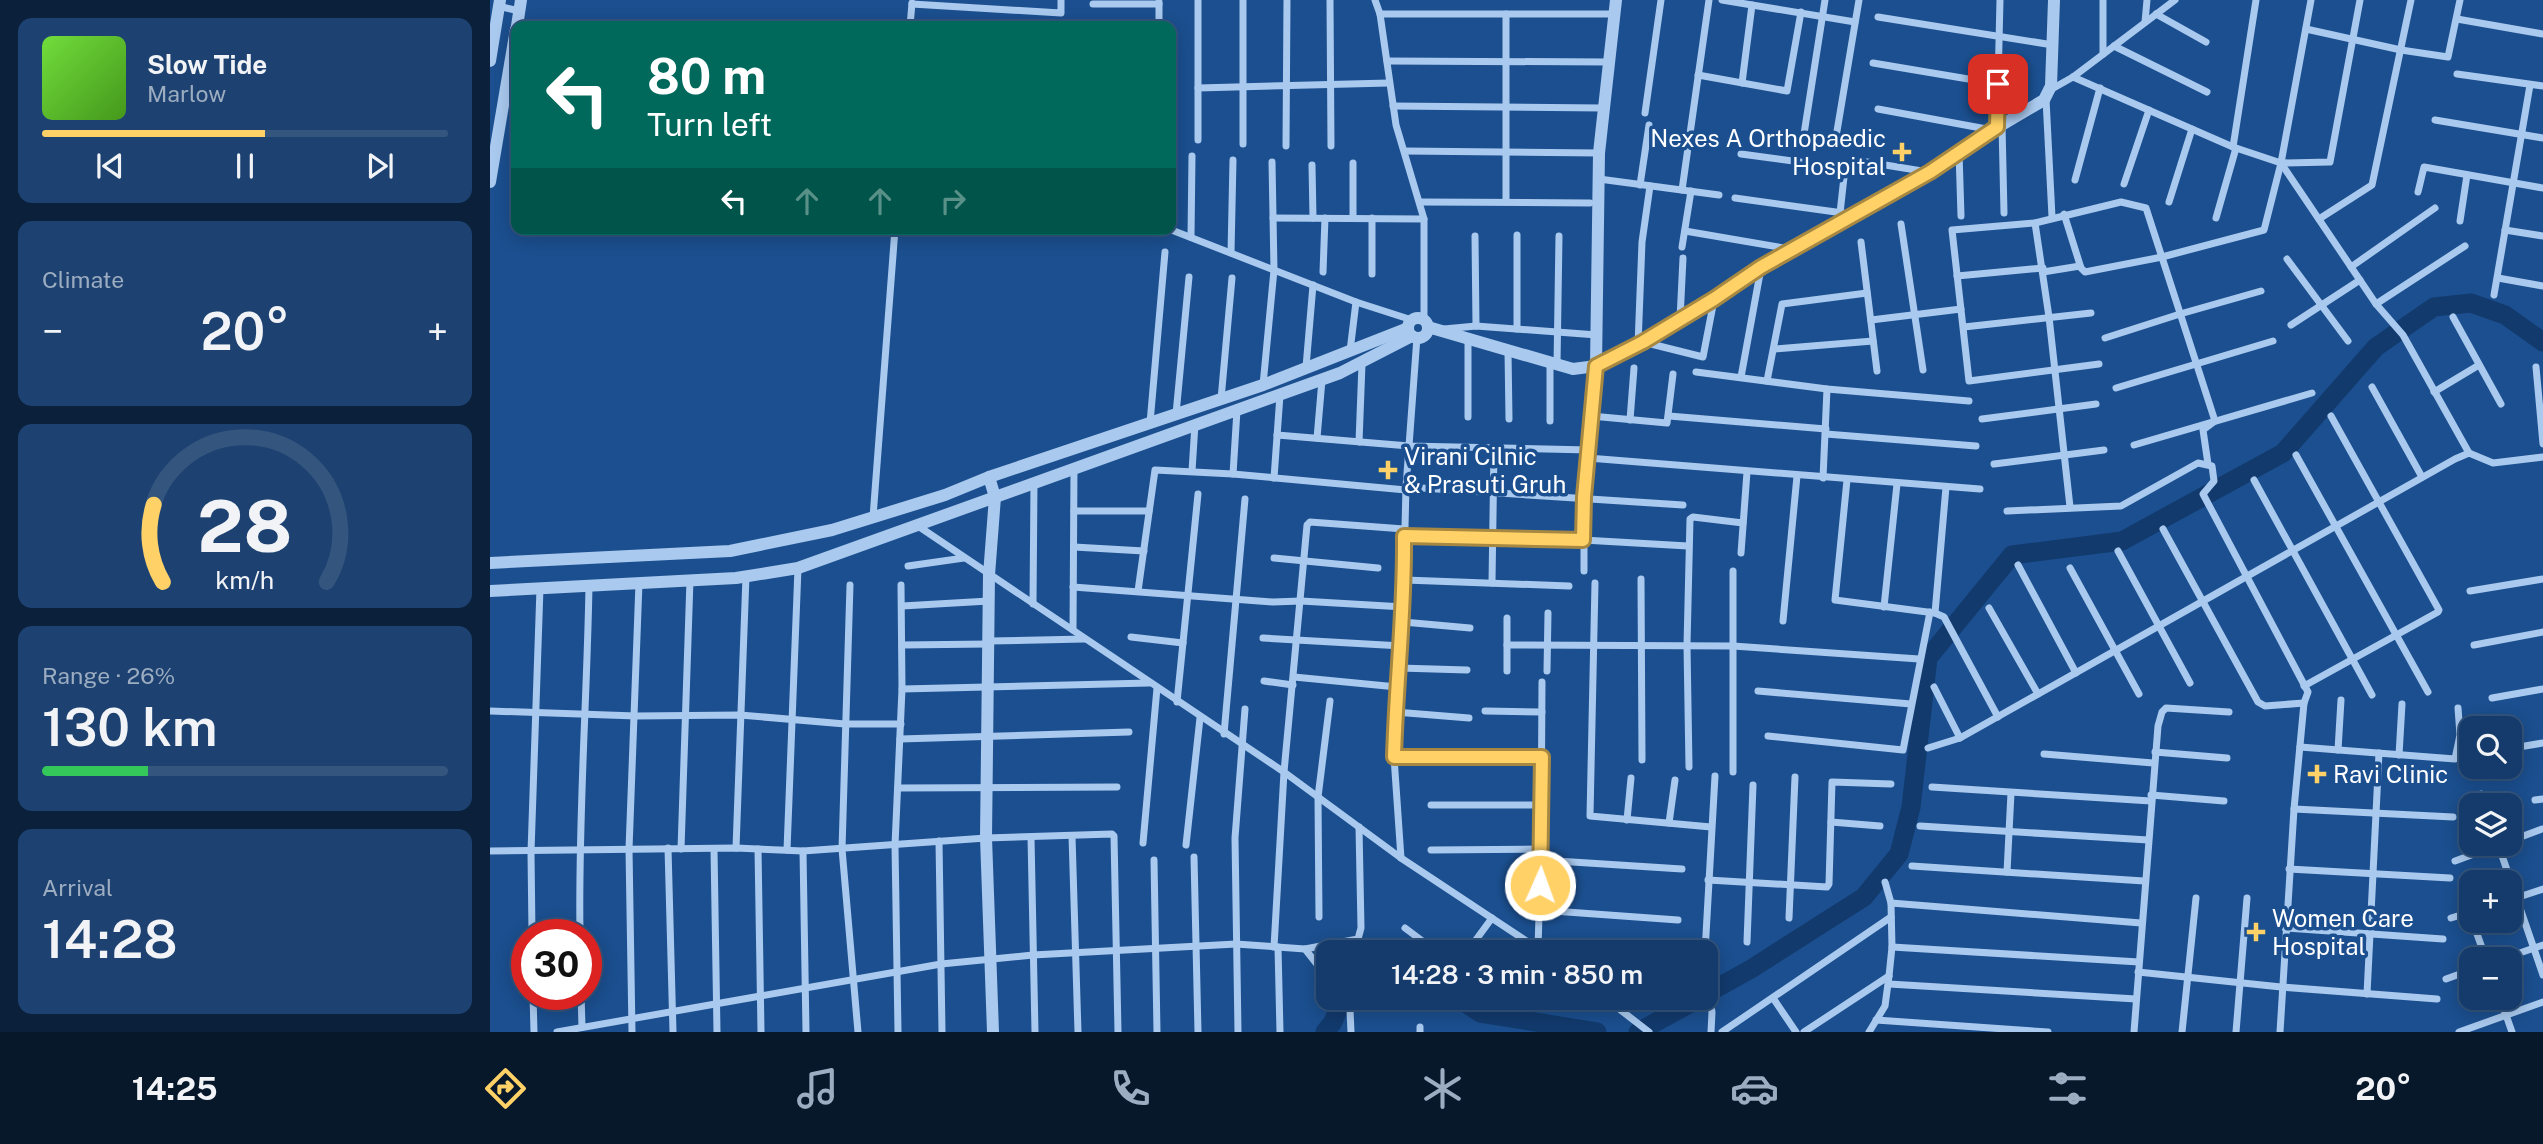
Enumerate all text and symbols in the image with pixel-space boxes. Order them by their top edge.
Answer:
text: 80 m [647,47,766,105]
text: Slow Tide [147,49,267,80]
icon: left [532,49,623,140]
pin [1968,54,2028,114]
icon: arrive [1979,65,2017,103]
text: Marlow [147,80,226,107]
text: Turn left [647,106,772,143]
place label: Nexes A Orthopaedic Hospital [1650,124,1886,180]
marker: Nexes A Orthopaedic Hospital [1892,142,1912,162]
icon: previous [91,147,129,185]
icon: pause [226,147,264,185]
icon: next [361,147,399,185]
icon: left [715,182,753,220]
icon: ahead [788,182,826,220]
icon: ahead [861,182,899,220]
icon: right [934,182,972,220]
text: Climate [42,266,124,293]
text: 20° [200,301,290,362]
text: − [42,309,63,354]
text: + [427,309,448,354]
place label: Virani Cilnic & Prasuti Gruh [1404,442,1566,498]
marker: Virani Cilnic & Prasuti Gruh [1378,460,1398,480]
text: 28 [197,483,293,568]
text: km/h [216,565,274,595]
text: Range · 26% [42,662,175,689]
text: 130 km [42,697,218,758]
map controls [2459,716,2522,1010]
button: search [2459,716,2522,779]
place label: Ravi Clinic [2333,760,2448,788]
marker: Ravi Clinic [2307,764,2327,784]
button: layers [2459,793,2522,856]
position arrow [1503,848,1577,922]
button: + [2459,870,2522,933]
text: Arrival [42,874,113,901]
place label: Women Care Hospital [2272,904,2414,960]
text: 14:28 [42,909,178,970]
speed limit sign: 30 [511,919,602,1010]
marker: Women Care Hospital [2246,922,2266,942]
button: − [2459,947,2522,1010]
text: 14:28 · 3 min · 850 m [1391,959,1643,990]
icon: directions [481,1064,530,1113]
icon: music [793,1064,842,1113]
icon: phone [1106,1064,1155,1113]
icon: climate [1418,1064,1467,1113]
icon: car [1730,1064,1779,1113]
icon: filters [2043,1064,2092,1113]
text: 14:25 [132,1070,218,1107]
text: 20° [2355,1070,2411,1107]

